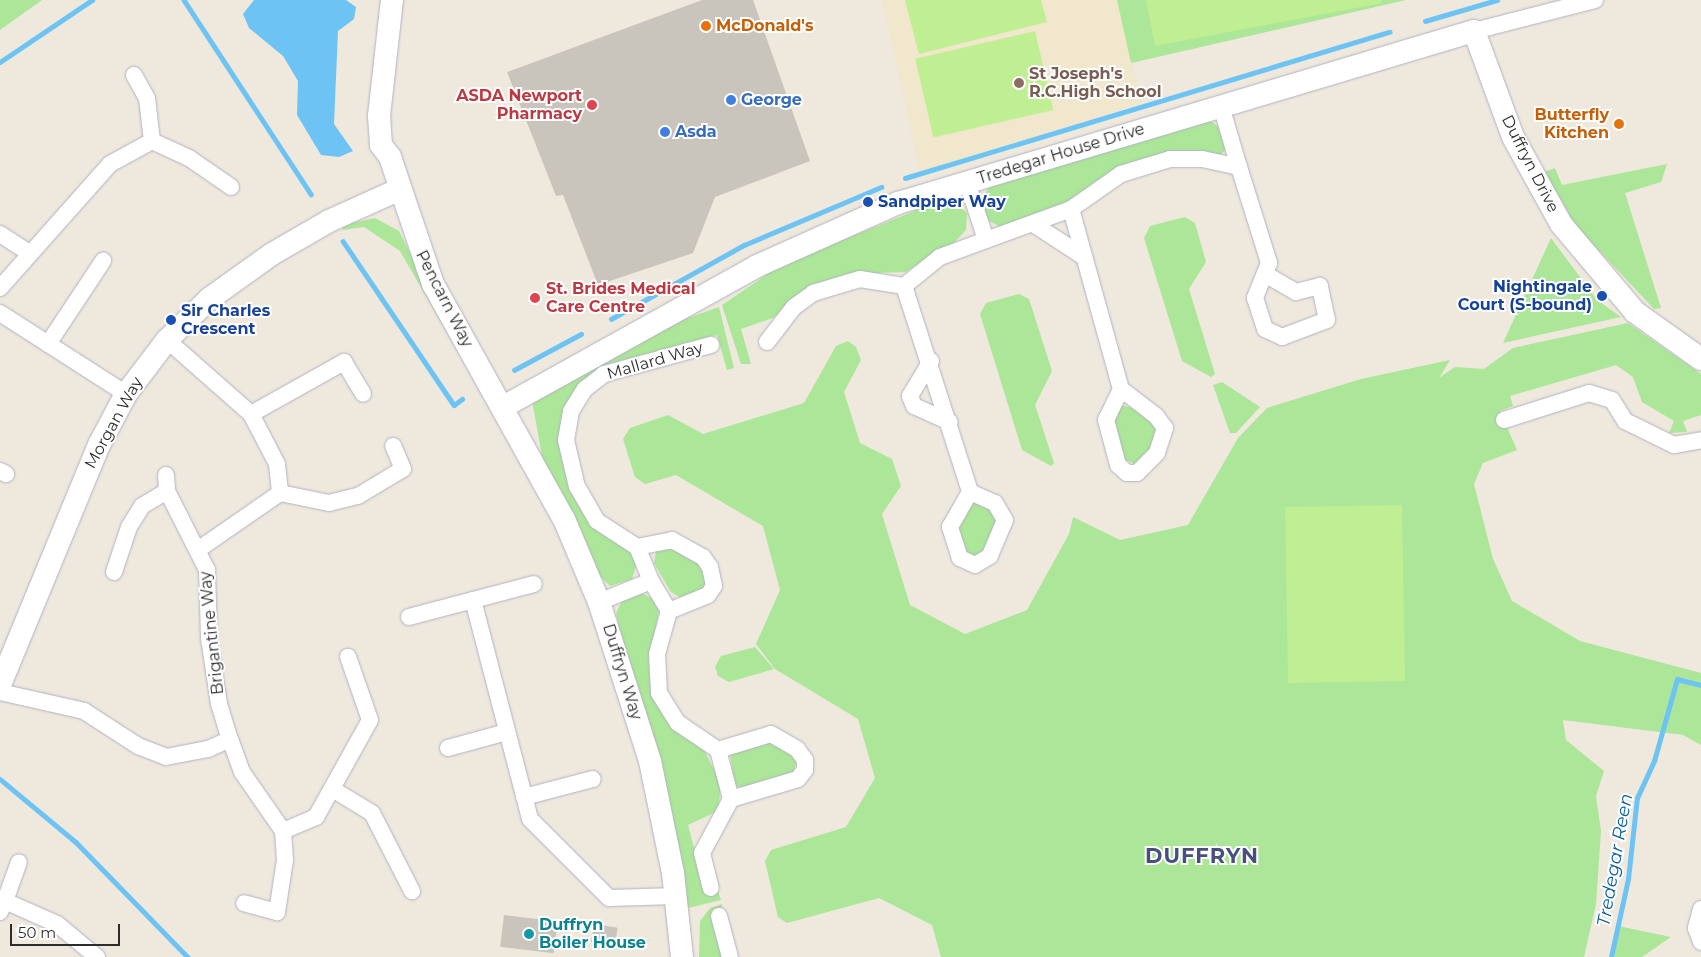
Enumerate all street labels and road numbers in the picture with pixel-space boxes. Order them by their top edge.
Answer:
street label: Duffryn Drive [1497,112,1563,216]
street label: Tredegar House Drive [975,119,1147,189]
street label: Pencarn Way [411,247,477,351]
street label: Mallard Way [605,338,705,384]
street label: Morgan Way [81,374,147,472]
street label: Brigantine Way [196,570,228,696]
street label: Duffryn Way [598,622,646,722]

